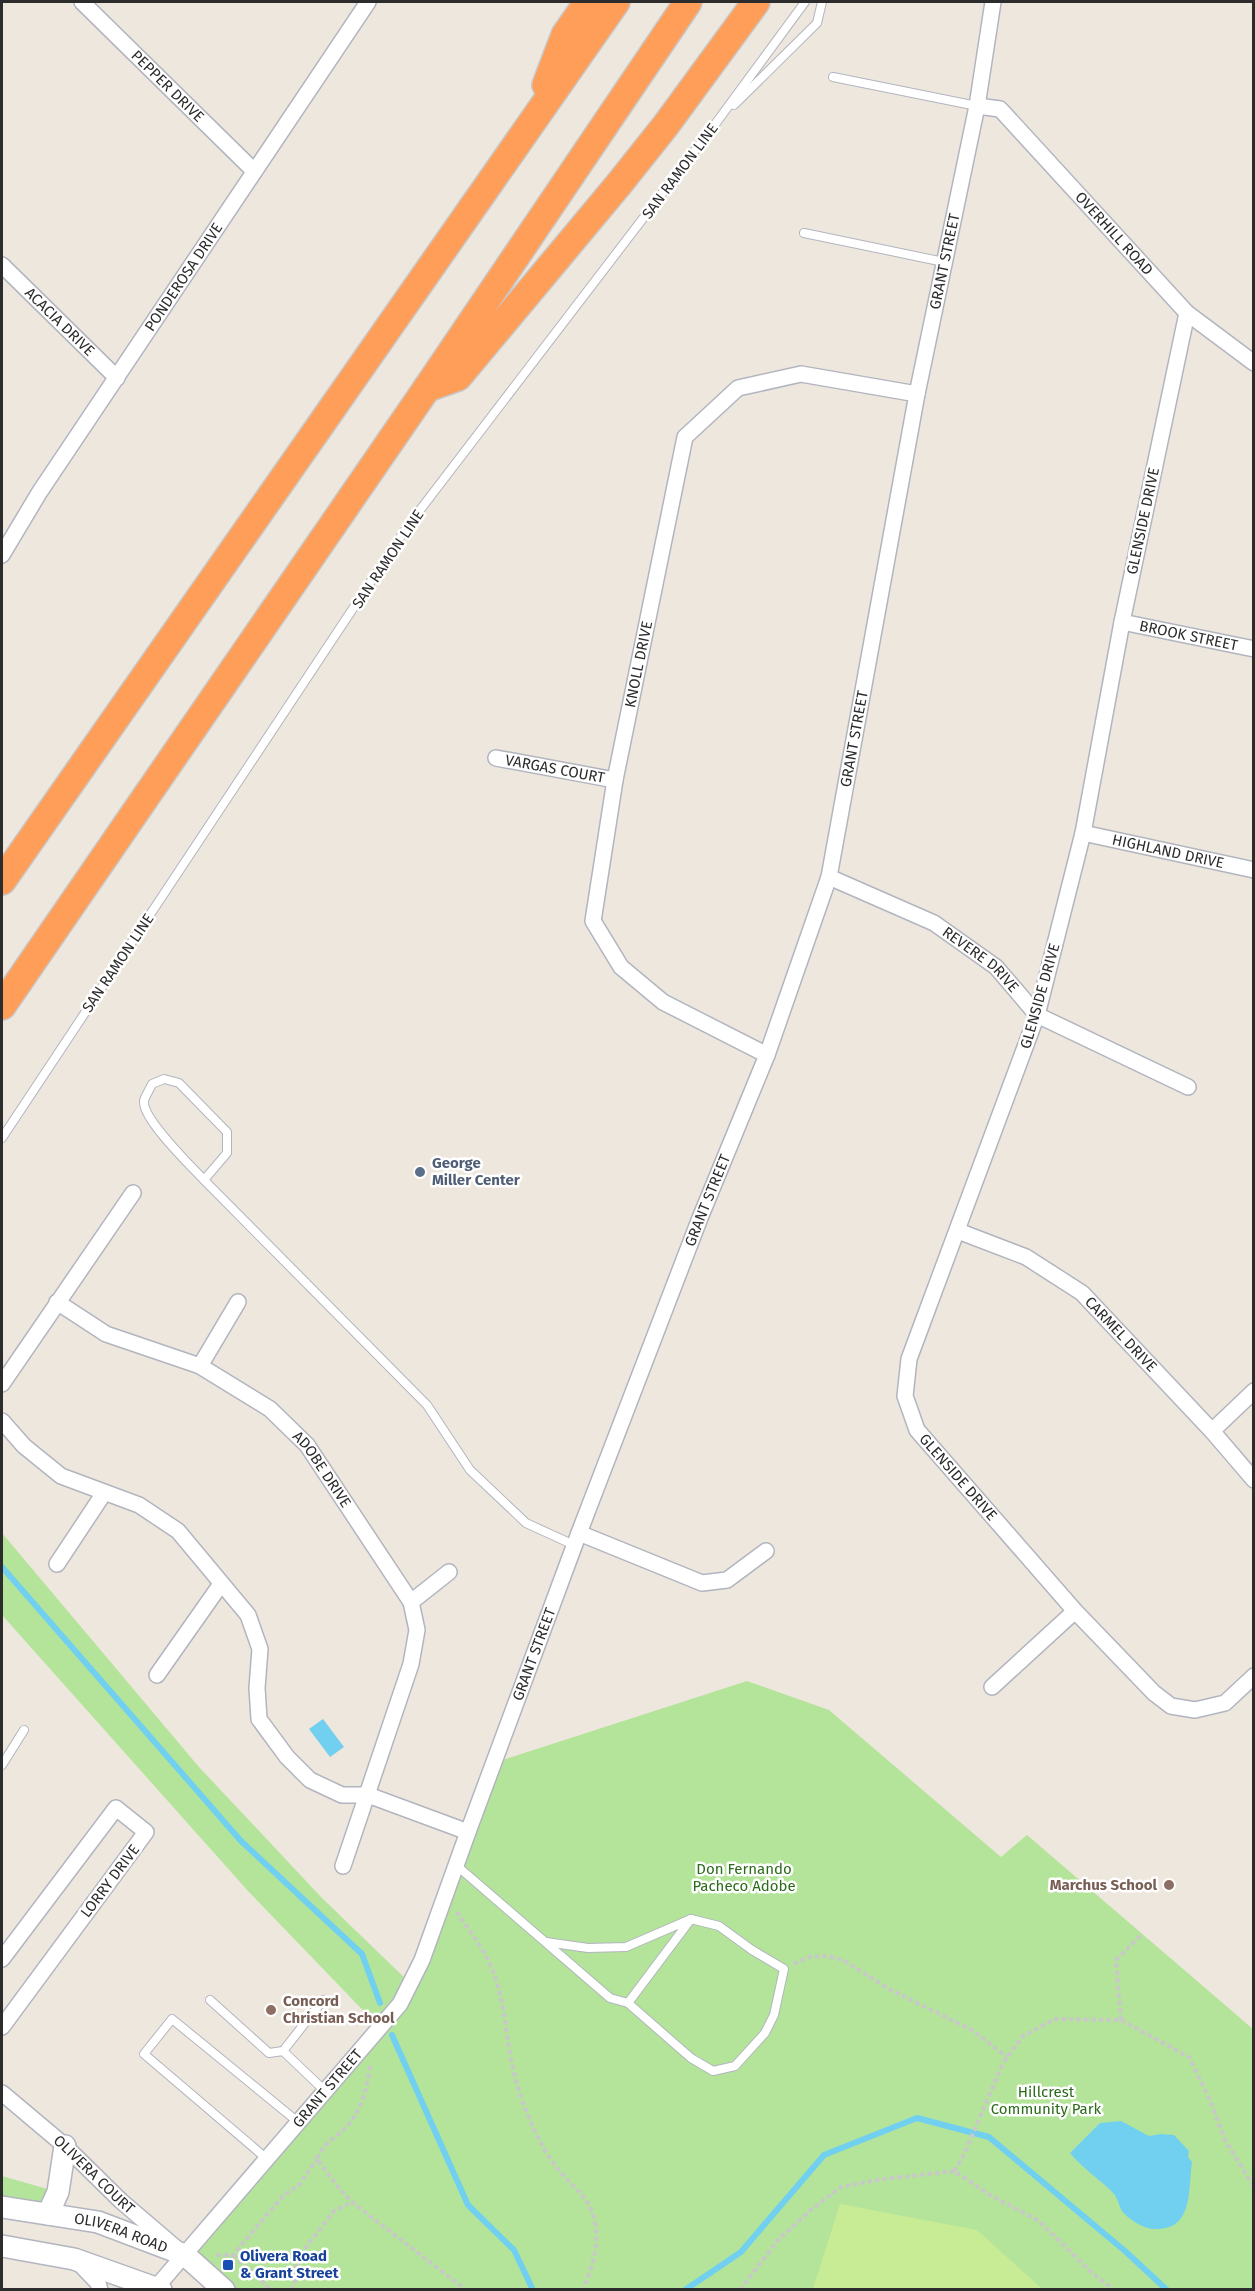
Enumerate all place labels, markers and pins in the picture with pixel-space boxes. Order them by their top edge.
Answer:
place label: George Miller Center [432,1154,521,1189]
marker: George Miller Center [413,1165,427,1179]
place label: Marchus School [1050,1876,1158,1894]
marker: Marchus School [1162,1878,1176,1892]
place label: Concord Christian School [283,1992,395,2027]
marker: Concord Christian School [264,2003,278,2017]
place label: Olivera Road & Grant Street [240,2247,339,2282]
marker: Olivera Road & Grant Street [221,2258,235,2272]

